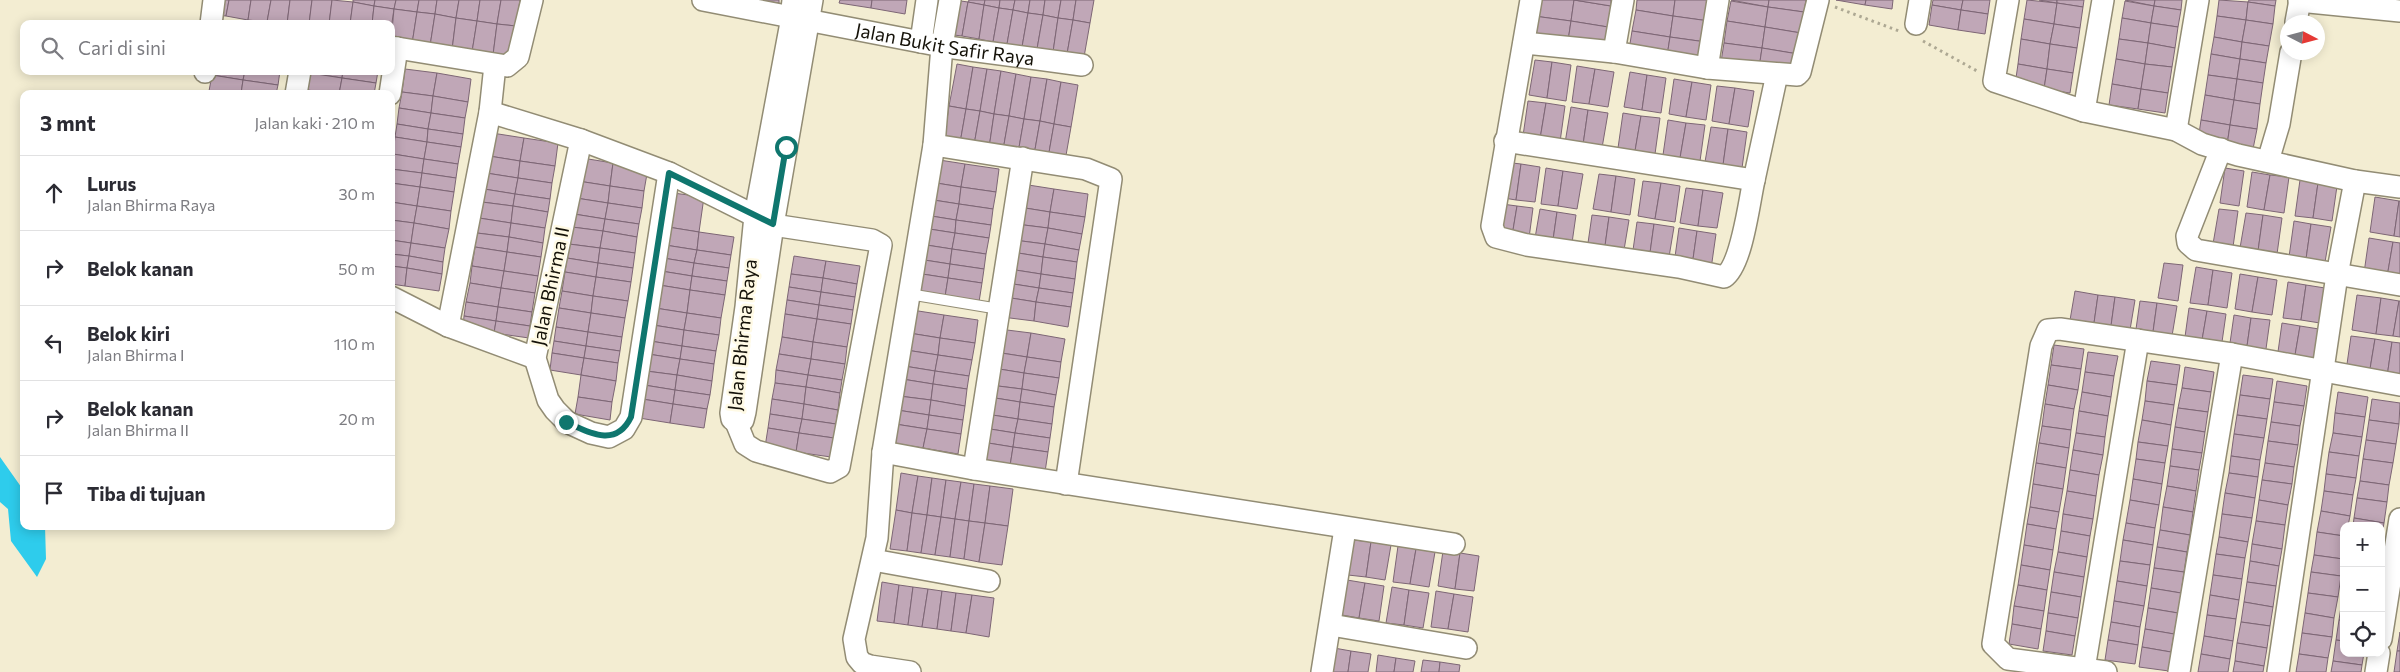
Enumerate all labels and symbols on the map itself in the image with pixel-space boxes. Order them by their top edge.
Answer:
north arrow [2280,15,2325,60]
street label: Jalan Bukit Safir Raya [854,18,1036,70]
route start [775,136,798,159]
street label: Jalan Bhirma II [526,224,573,348]
street label: Jalan Bhirma Raya [722,258,761,412]
route end [555,411,578,434]

